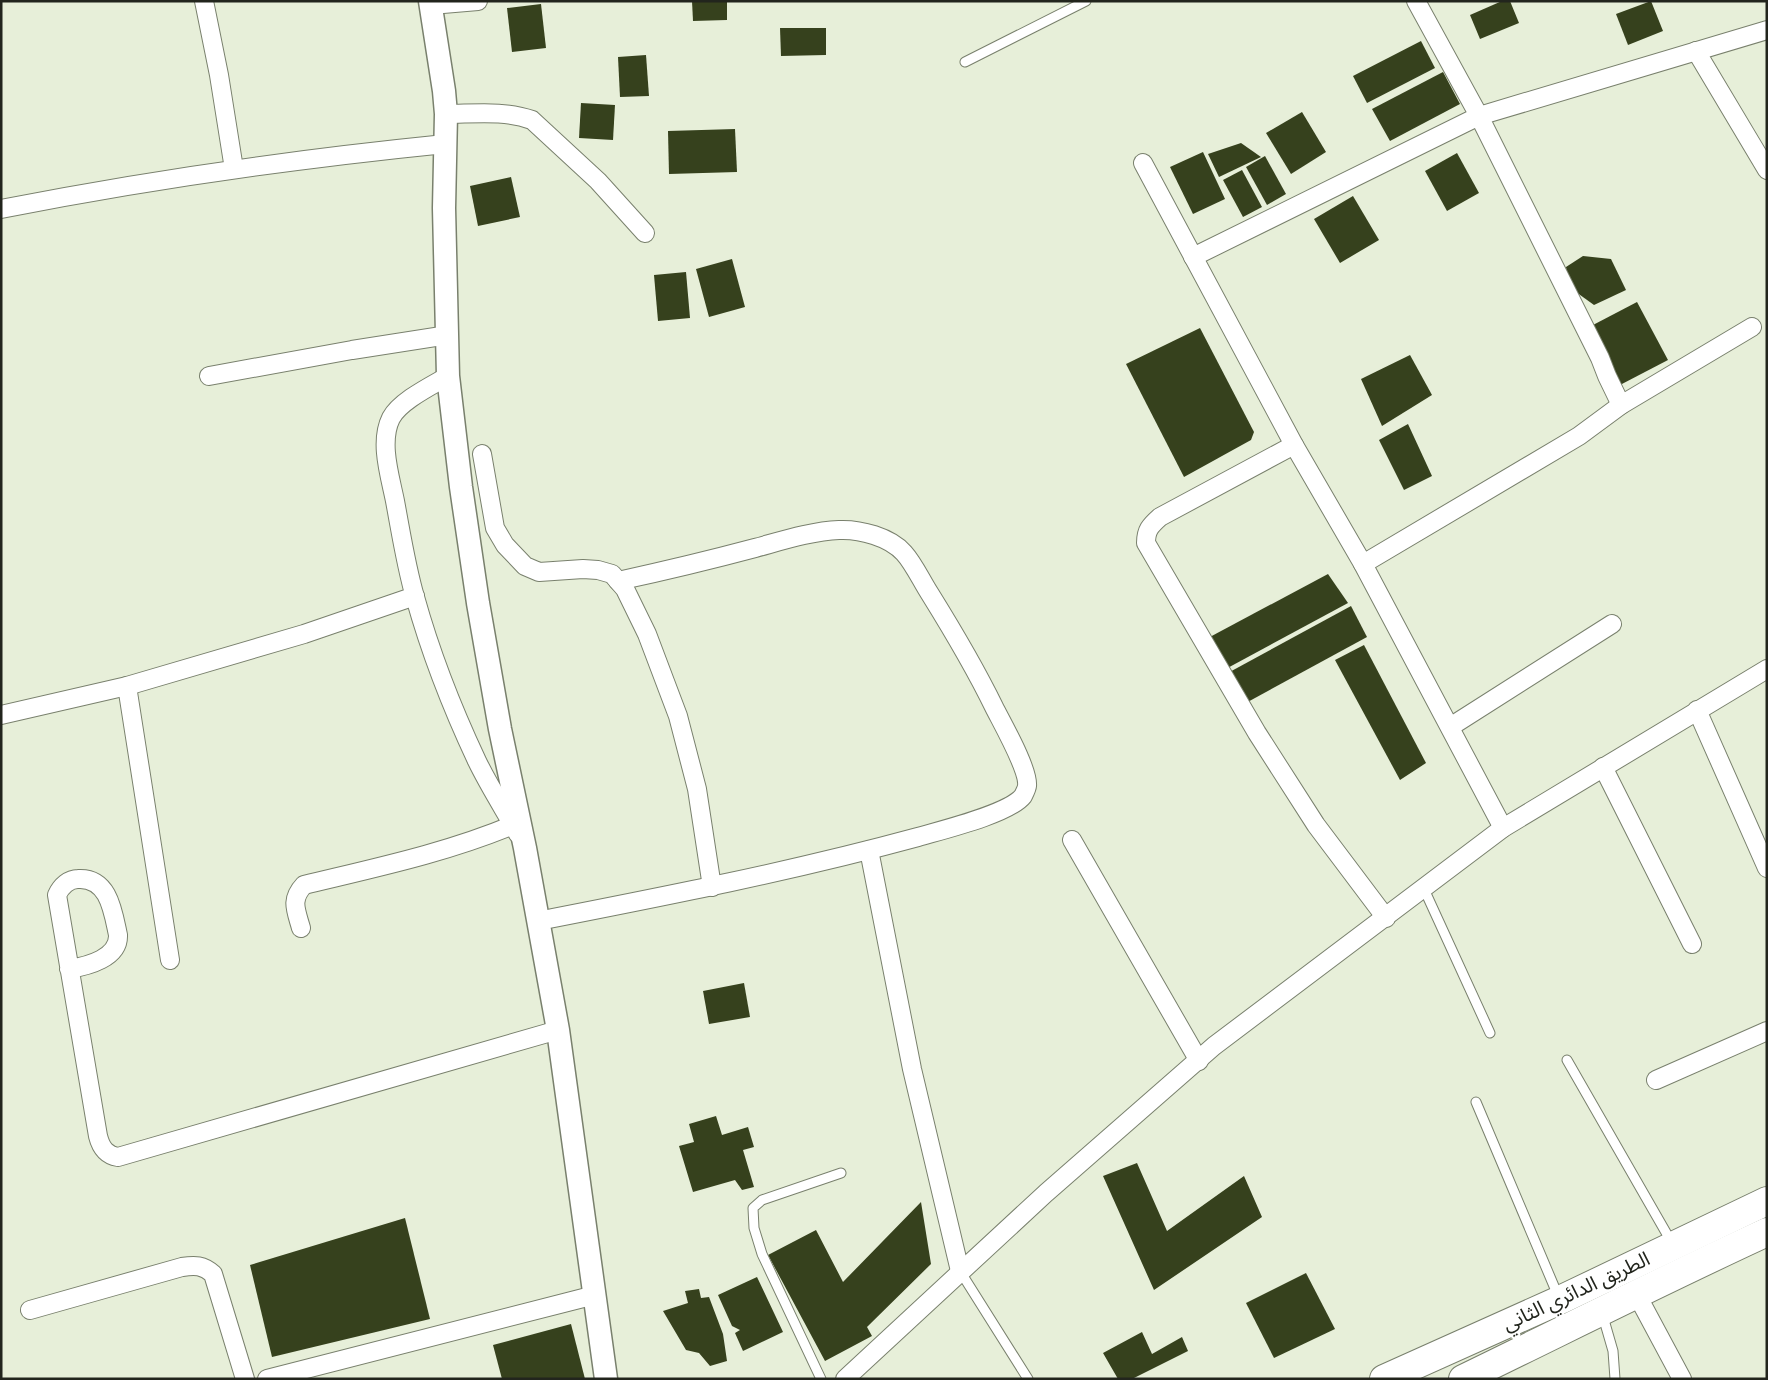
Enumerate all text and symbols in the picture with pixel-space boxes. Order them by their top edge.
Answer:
street label: الطريق الدائري الثاني [1498,1246,1655,1339]

